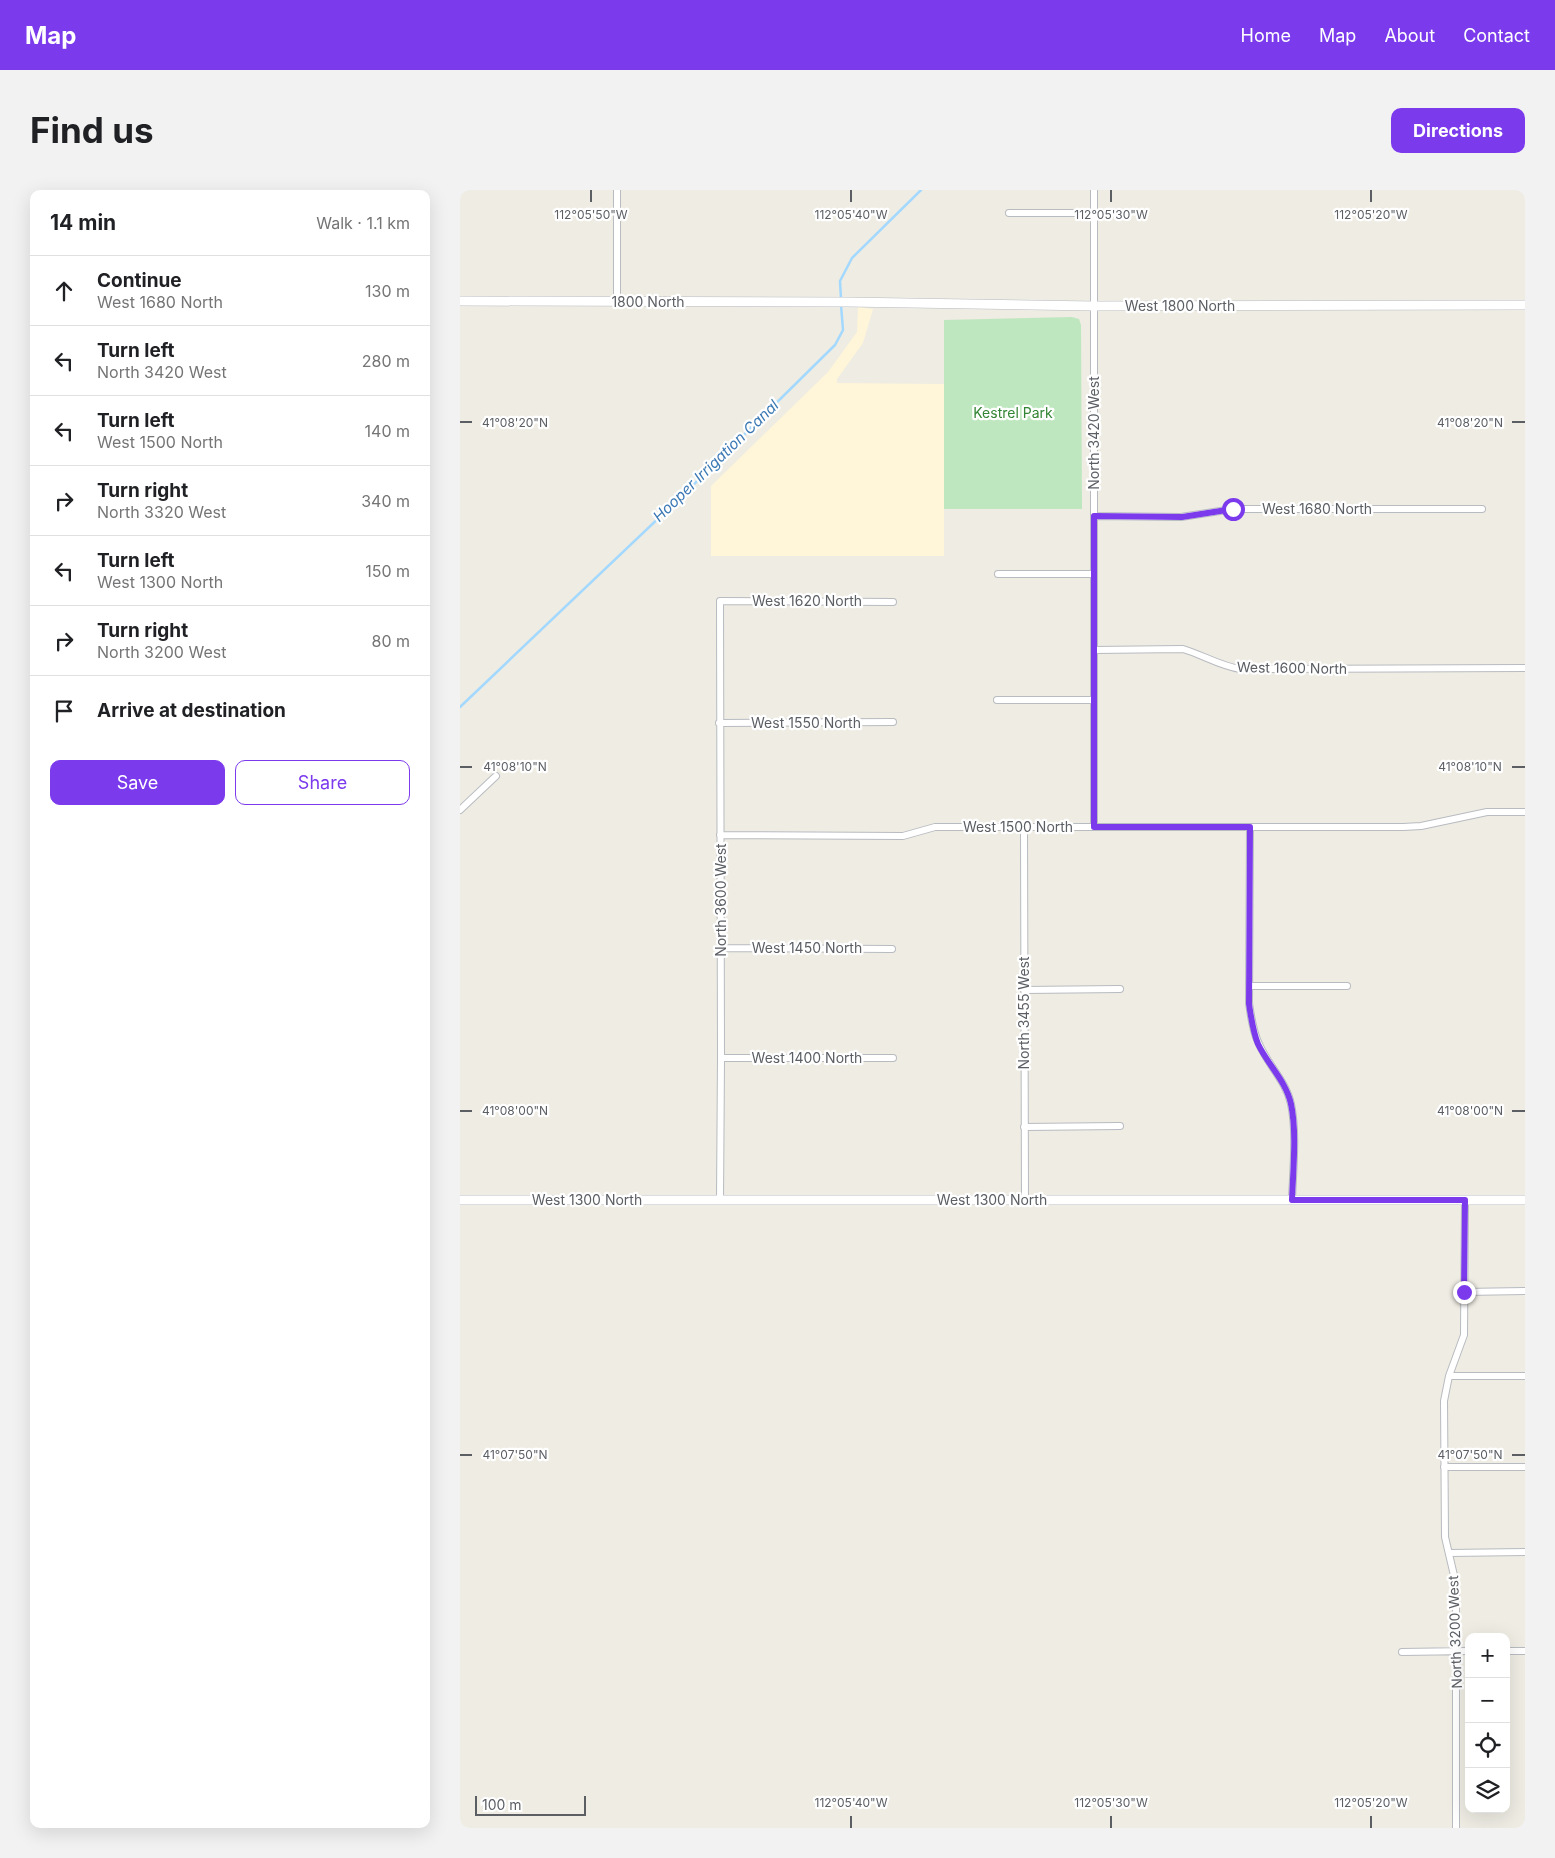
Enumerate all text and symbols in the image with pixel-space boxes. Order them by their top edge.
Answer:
text: Map [25,21,76,50]
text: Home [1241,25,1291,46]
text: Map [1319,25,1356,46]
text: About [1384,25,1435,46]
text: Contact [1463,25,1530,46]
button: Directions [1391,108,1525,153]
text: Find us [30,109,154,151]
text: 112°05'50"W [554,207,628,222]
text: 112°05'40"W [815,207,888,222]
text: 112°05'30"W [1074,207,1148,222]
text: 112°05'20"W [1334,207,1408,222]
text: 14 min [50,210,116,235]
text: Walk · 1.1 km [316,213,410,233]
text: Continue [97,269,182,292]
icon: ahead [50,277,78,305]
text: 130 m [365,281,410,301]
text: West 1680 North [97,292,223,312]
street label: 1800 North [611,293,685,310]
street label: West 1800 North [1125,297,1235,314]
text: Turn left [97,339,175,362]
icon: left [50,347,78,375]
text: 280 m [362,351,410,371]
text: North 3420 West [97,362,227,382]
street label: North 3420 West [1085,376,1102,490]
water label: Hooper Irrigation Canal [649,395,783,526]
park label: Kestrel Park [973,404,1053,421]
text: Turn left [97,409,175,432]
text: 41°08'20"N [482,415,548,430]
text: 41°08'20"N [1437,415,1503,430]
icon: left [50,417,78,445]
text: 140 m [365,421,410,441]
text: West 1500 North [97,432,223,452]
text: Turn right [97,479,188,502]
icon: right [50,487,78,515]
text: 340 m [361,491,410,511]
route start [1222,498,1245,521]
street label: West 1680 North [1262,500,1372,517]
text: North 3320 West [97,502,226,522]
text: Turn left [97,549,175,572]
icon: left [50,557,78,585]
text: 150 m [365,561,410,581]
text: West 1300 North [97,572,223,592]
street label: West 1620 North [752,592,862,609]
text: Turn right [97,619,188,642]
icon: right [50,627,78,655]
text: 80 m [371,631,410,651]
text: North 3200 West [97,642,226,662]
street label: West 1600 North [1237,658,1347,677]
icon: arrive [50,697,78,725]
text: Arrive at destination [97,699,286,722]
street label: West 1550 North [751,714,861,731]
text: 41°08'10"N [483,759,547,774]
text: 41°08'10"N [1438,759,1502,774]
button: Save [50,760,225,805]
button: Share [235,760,410,805]
street label: West 1500 North [963,818,1073,835]
street label: North 3600 West [712,843,729,957]
street label: West 1450 North [752,939,862,956]
street label: North 3455 West [1015,956,1032,1070]
street label: West 1400 North [752,1049,862,1066]
text: 41°08'00"N [482,1103,548,1118]
text: 41°08'00"N [1437,1103,1503,1118]
street label: West 1300 North [532,1191,642,1208]
street label: West 1300 North [937,1191,1047,1208]
route end [1453,1281,1476,1304]
text: 41°07'50"N [482,1447,548,1462]
text: 41°07'50"N [1437,1447,1503,1462]
street label: North 3200 West [1444,1575,1465,1689]
map controls [1465,1633,1510,1813]
button: + [1465,1633,1510,1678]
button: − [1465,1678,1510,1723]
button: locate [1465,1723,1510,1768]
button: layers [1465,1768,1510,1813]
scale bar [475,1793,586,1816]
text: 112°05'40"W [815,1795,888,1810]
text: 112°05'30"W [1074,1795,1148,1810]
text: 112°05'20"W [1334,1795,1408,1810]
text: 100 m [482,1796,522,1813]

